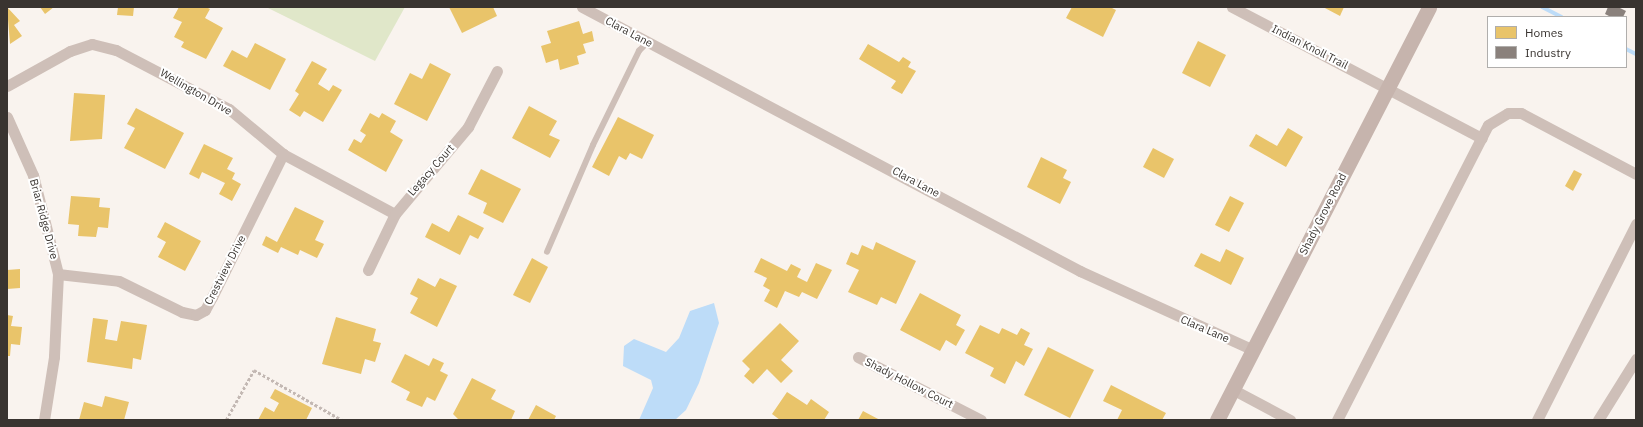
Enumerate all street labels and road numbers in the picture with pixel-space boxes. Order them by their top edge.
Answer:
street label: Clara Lane [603,14,655,50]
street label: Indian Knoll Trail [1270,22,1350,72]
street label: Wellington Drive [158,66,234,118]
street label: Legacy Court [405,142,457,198]
street label: Clara Lane [890,164,942,200]
street label: Shady Grove Road [1297,171,1349,257]
street label: Briar Ridge Drive [27,177,61,261]
street label: Crestview Drive [202,233,248,307]
street label: Clara Lane [1179,313,1231,345]
street label: Shady Hollow Court [863,355,955,411]

